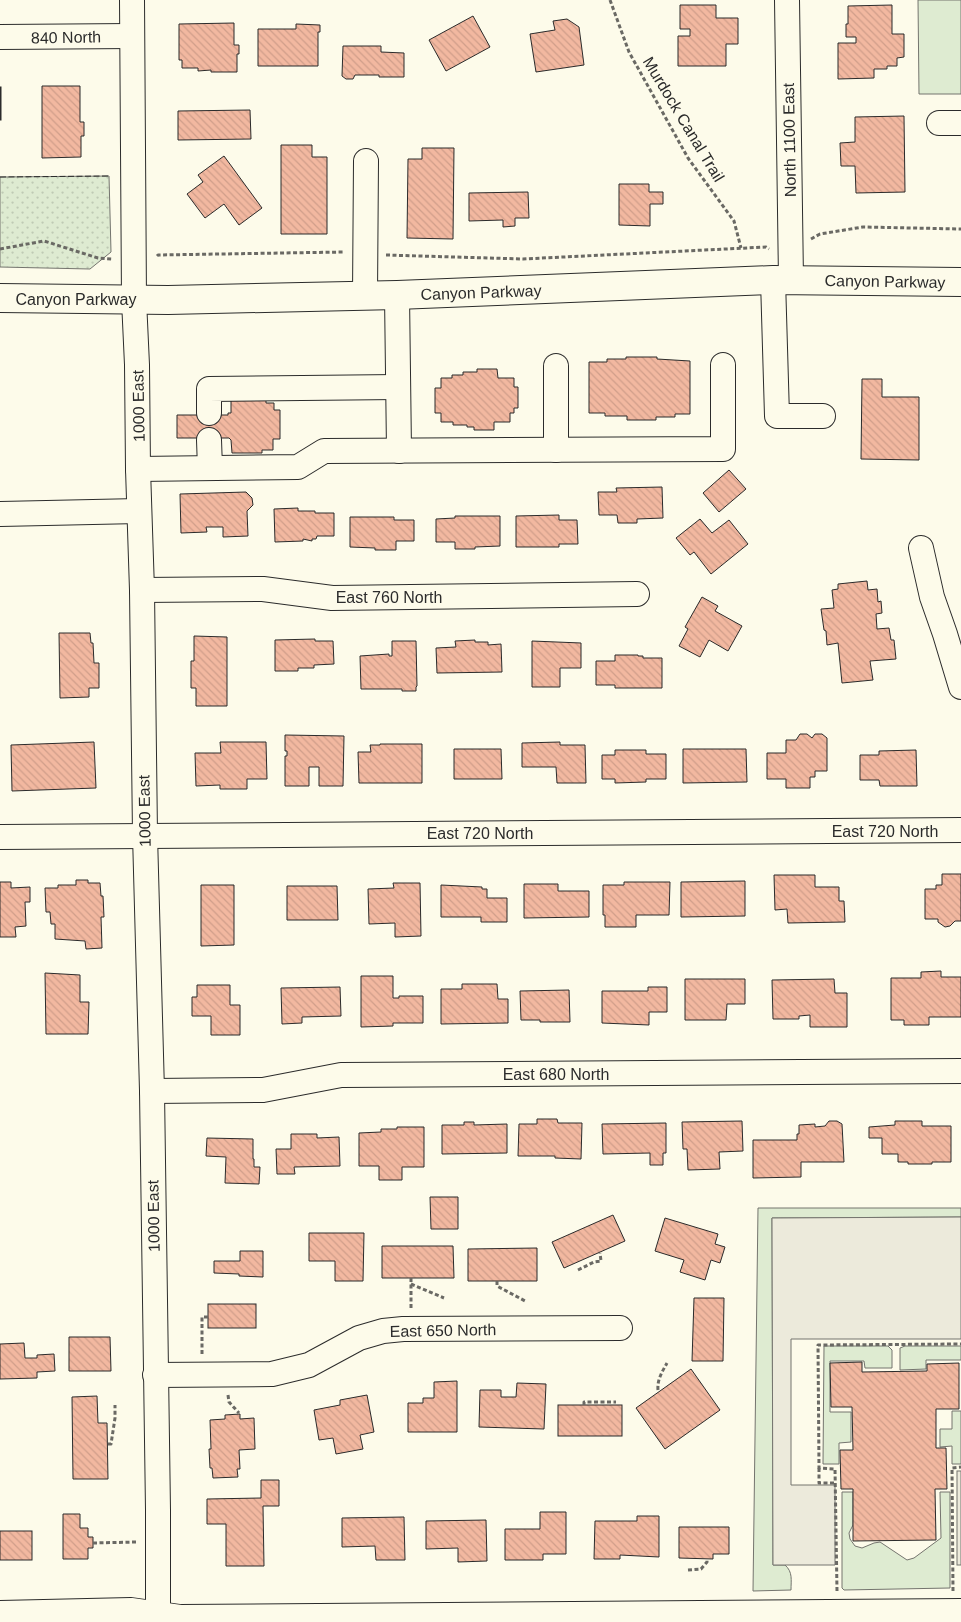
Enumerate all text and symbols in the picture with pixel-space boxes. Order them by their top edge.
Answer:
street label: 840 North [31,28,101,47]
street label: Murdock Canal Trail [640,54,727,185]
street label: North 1100 East [780,82,799,197]
street label: Canyon Parkway [824,272,946,291]
street label: Canyon Parkway [420,282,542,303]
street label: Canyon Parkway [16,291,136,308]
street label: 1000 East [129,369,148,442]
street label: East 760 North [336,589,442,606]
street label: 1000 East [135,774,154,847]
street label: East 720 North [832,823,938,840]
street label: East 720 North [427,825,533,842]
street label: East 680 North [503,1066,609,1083]
street label: 1000 East [144,1179,163,1252]
street label: East 650 North [390,1321,497,1340]

